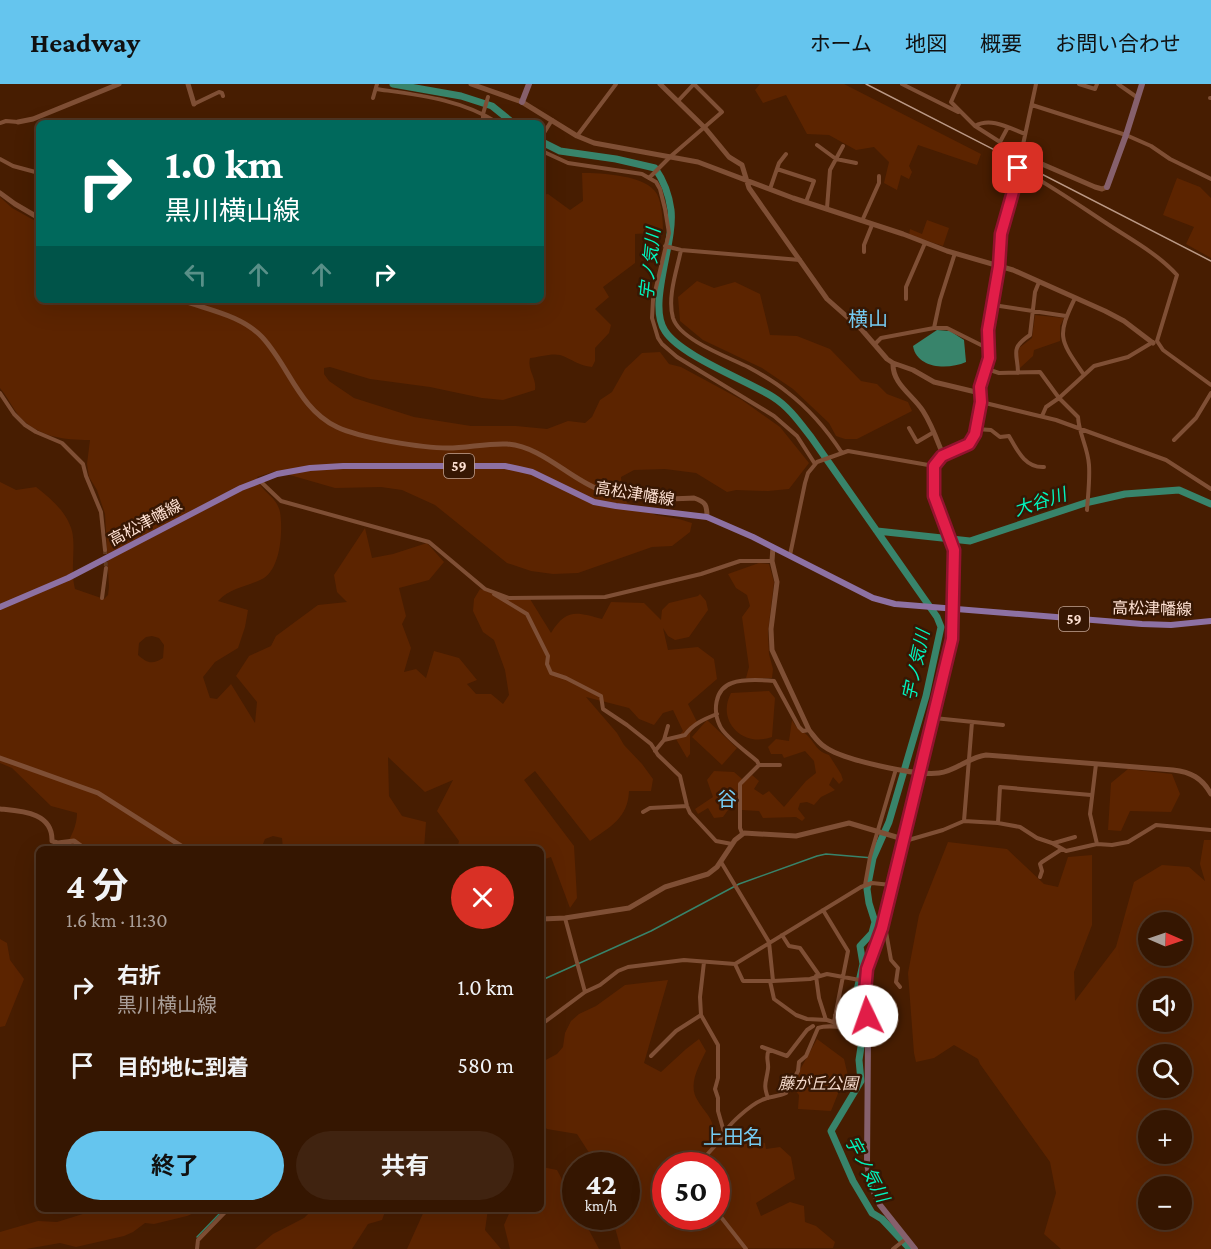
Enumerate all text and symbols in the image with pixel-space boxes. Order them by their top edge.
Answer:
text: Headway [30,27,140,58]
text: ホーム [810,32,872,56]
text: 地図 [905,32,947,56]
text: 概要 [980,32,1022,56]
text: お問い合わせ [1055,32,1181,56]
text: 1.0 km [165,140,283,187]
pin [992,142,1043,193]
icon: right [66,144,144,222]
icon: arrive [1001,151,1034,184]
text: 黒川横山線 [165,196,300,226]
water label: 宇ノ気川 [636,225,664,301]
icon: left [179,258,212,291]
icon: ahead [242,258,275,291]
icon: ahead [305,258,338,291]
icon: right [368,258,401,291]
district label: 横山 [848,308,888,330]
road number: 59 [444,454,474,478]
street label: 高松津幡線 [594,479,676,508]
water label: 大谷川 [1011,484,1071,520]
street label: 高松津幡線 [106,496,185,549]
street label: 高松津幡線 [1112,599,1192,618]
road number: 59 [1059,607,1089,631]
water label: 宇ノ気川 [899,626,934,702]
district label: 谷 [717,788,737,810]
text: 4 分 [66,866,128,906]
button: close [451,866,514,929]
text: 1.6 km · 11:30 [66,909,168,931]
north arrow [1138,912,1192,966]
map controls [1138,912,1192,1230]
text: 右折 [117,963,161,988]
icon: right [66,971,99,1004]
text: 1.0 km [457,975,514,1000]
button: sound [1138,978,1192,1032]
position arrow [835,984,899,1048]
text: 黒川横山線 [117,994,217,1016]
button: search [1138,1044,1192,1098]
icon: arrive [66,1049,99,1082]
text: 580 m [458,1053,514,1078]
text: 目的地に到着 [117,1055,249,1080]
park label: 藤が丘公園 [778,1075,860,1092]
button: + [1138,1110,1192,1164]
district label: 上田名 [703,1126,763,1148]
button: 終了 [66,1131,284,1200]
button: 共有 [296,1131,514,1200]
water label: 宇ノ気川 [841,1133,894,1207]
speed limit sign: 50 [652,1152,730,1230]
text: 42 [585,1167,617,1200]
button: − [1138,1176,1192,1230]
text: km/h [585,1198,617,1214]

